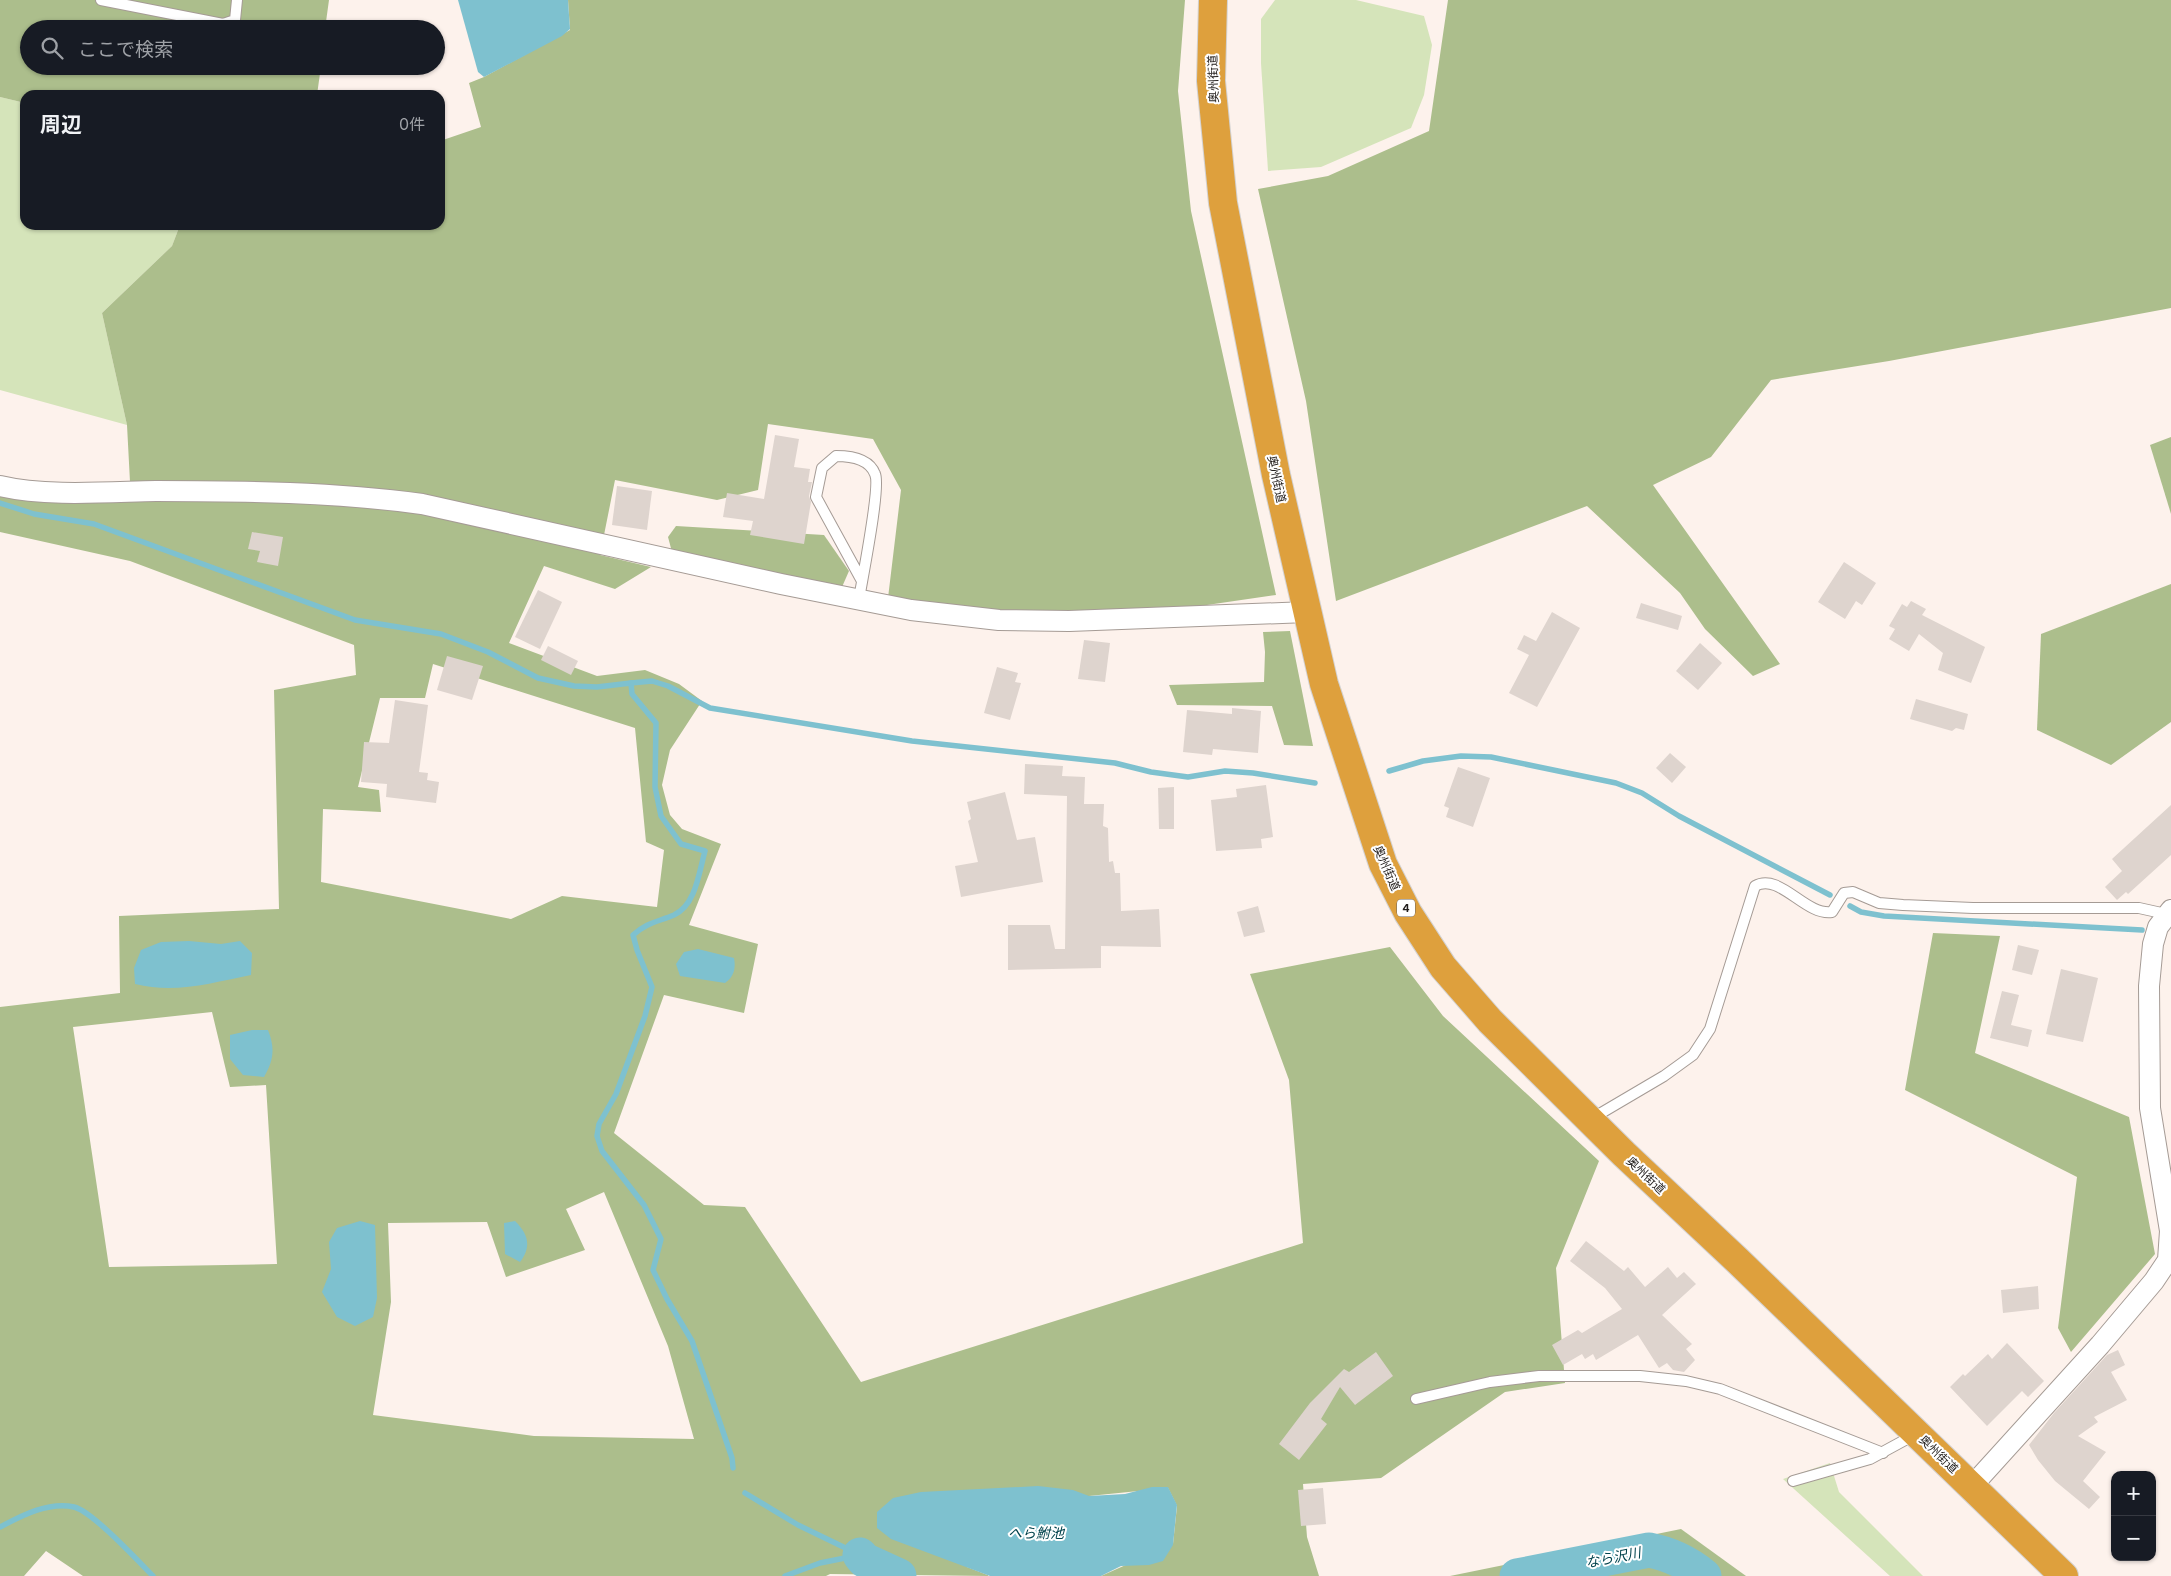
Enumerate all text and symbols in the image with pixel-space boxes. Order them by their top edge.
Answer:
search box [20,20,445,75]
icon: search [38,34,66,62]
text: ここで検索 [78,38,173,61]
street label: 奥州街道 [1205,55,1221,103]
text: 周辺 [40,112,82,137]
text: 0件 [399,114,425,134]
street label: 奥州街道 [1265,454,1289,504]
street label: 奥州街道 [1370,843,1404,893]
road number: 4 [1397,900,1415,916]
street label: 奥州街道 [1623,1153,1669,1197]
street label: 奥州街道 [1917,1432,1961,1476]
map controls [2111,1471,2156,1561]
button: + [2111,1471,2156,1516]
button: − [2111,1516,2156,1561]
water label: へら鮒池 [1008,1524,1066,1541]
water label: なら沢川 [1584,1543,1644,1571]

